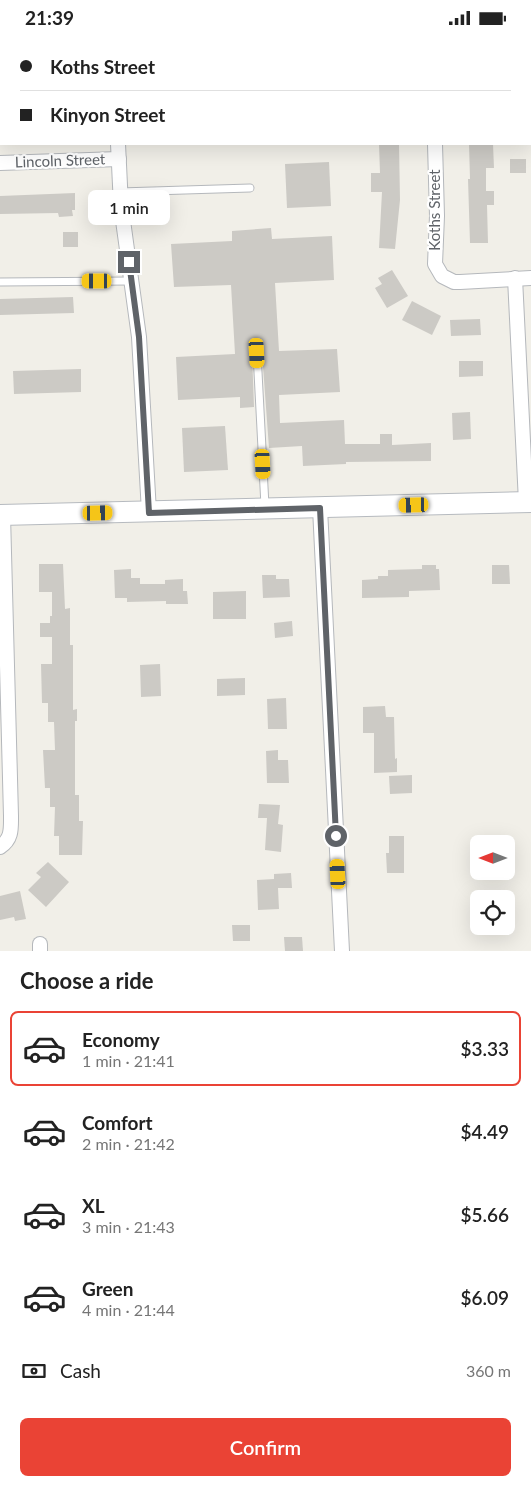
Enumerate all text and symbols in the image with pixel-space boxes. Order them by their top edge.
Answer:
text: 21:39 [25,6,74,29]
text: Koths Street [50,55,155,78]
text: Kinyon Street [50,103,165,126]
street label: Lincoln Street [14,149,106,171]
street label: Koths Street [425,169,443,251]
callout: 1 min [88,189,170,225]
text: 1 min [109,198,149,217]
route end [118,251,140,273]
car [82,274,112,289]
car [248,338,265,368]
car [254,449,271,479]
car [398,497,429,513]
car [82,505,113,521]
route start [325,825,347,847]
north arrow [470,835,515,880]
map controls [470,835,515,935]
car [329,859,346,889]
button: locate [470,890,515,935]
text: Choose a ride [20,967,154,994]
icon: car [22,1026,67,1071]
text: Economy [82,1028,160,1051]
text: $3.33 [460,1037,509,1060]
text: 1 min · 21:41 [82,1051,175,1070]
icon: car [22,1109,67,1154]
text: Comfort [82,1111,153,1134]
text: $4.49 [460,1120,509,1143]
text: 2 min · 21:42 [82,1134,175,1153]
icon: car [22,1192,67,1237]
text: XL [82,1194,105,1217]
text: $5.66 [460,1203,509,1226]
text: 3 min · 21:43 [82,1217,175,1236]
icon: car [22,1275,67,1320]
text: Green [82,1277,133,1300]
text: $6.09 [460,1286,509,1309]
text: 4 min · 21:44 [82,1300,175,1319]
icon: cash [20,1357,48,1385]
text: Cash [60,1359,101,1382]
text: 360 m [466,1361,511,1380]
button: Confirm [20,1418,511,1476]

